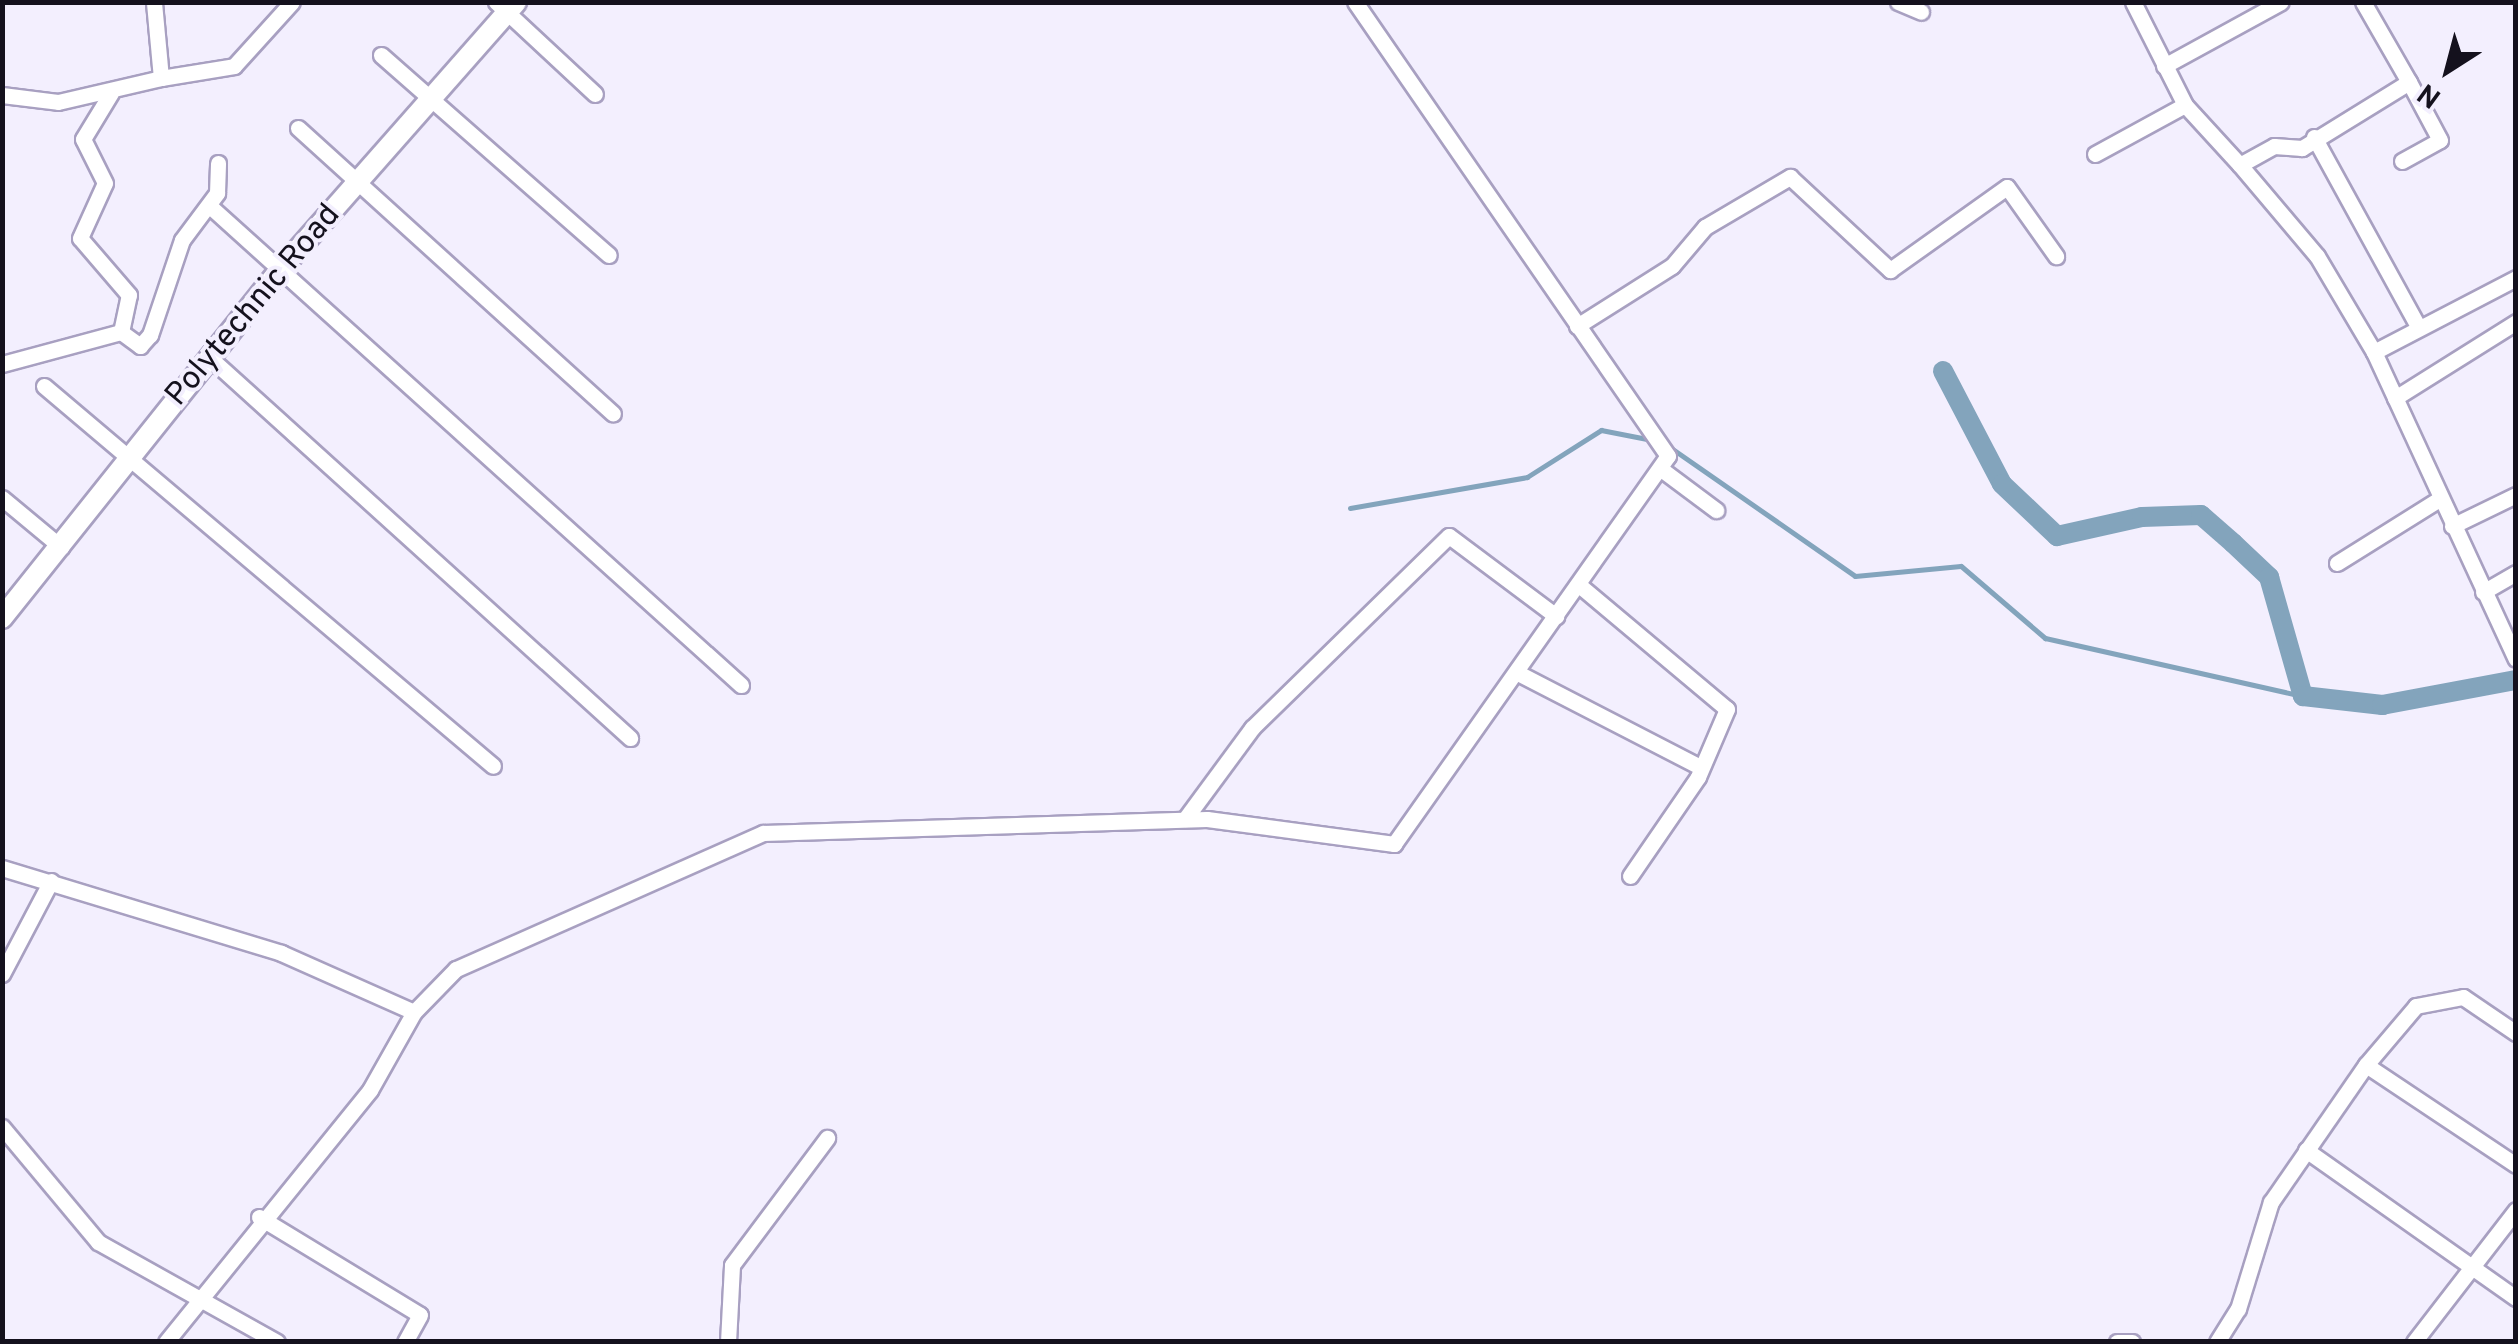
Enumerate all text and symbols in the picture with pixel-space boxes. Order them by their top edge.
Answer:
north arrow [2398,20,2498,120]
text: N [2412,74,2449,115]
street label: Polytechnic Road [158,197,350,415]

